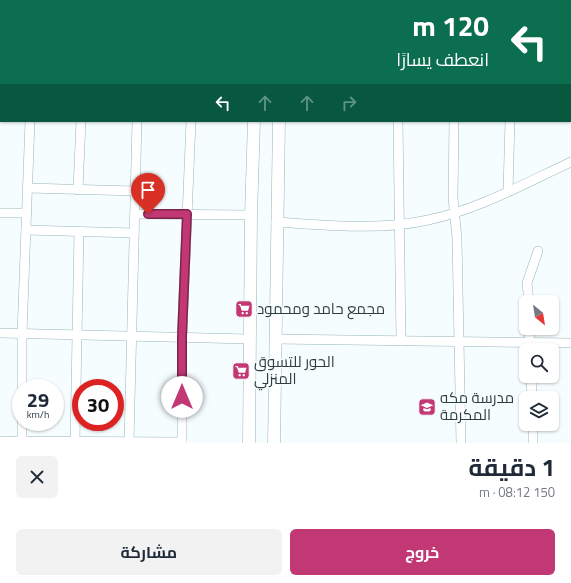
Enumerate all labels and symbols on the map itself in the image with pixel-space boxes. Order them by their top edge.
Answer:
pin [131,173,165,214]
north arrow [519,295,559,335]
place label: مجمع حامد ومحمود [257,297,385,320]
supermarket icon: مجمع حامد ومحمود [234,299,254,319]
place label: الحور للتسوق المنزلي [254,350,335,391]
supermarket icon: الحور للتسوق المنزلي [231,361,251,381]
position arrow [161,376,203,418]
speed limit sign: 30 [72,379,124,431]
place label: مدرسة مكه المكرمة [440,386,514,426]
school or university icon: مدرسة مكه المكرمة [417,397,437,417]

